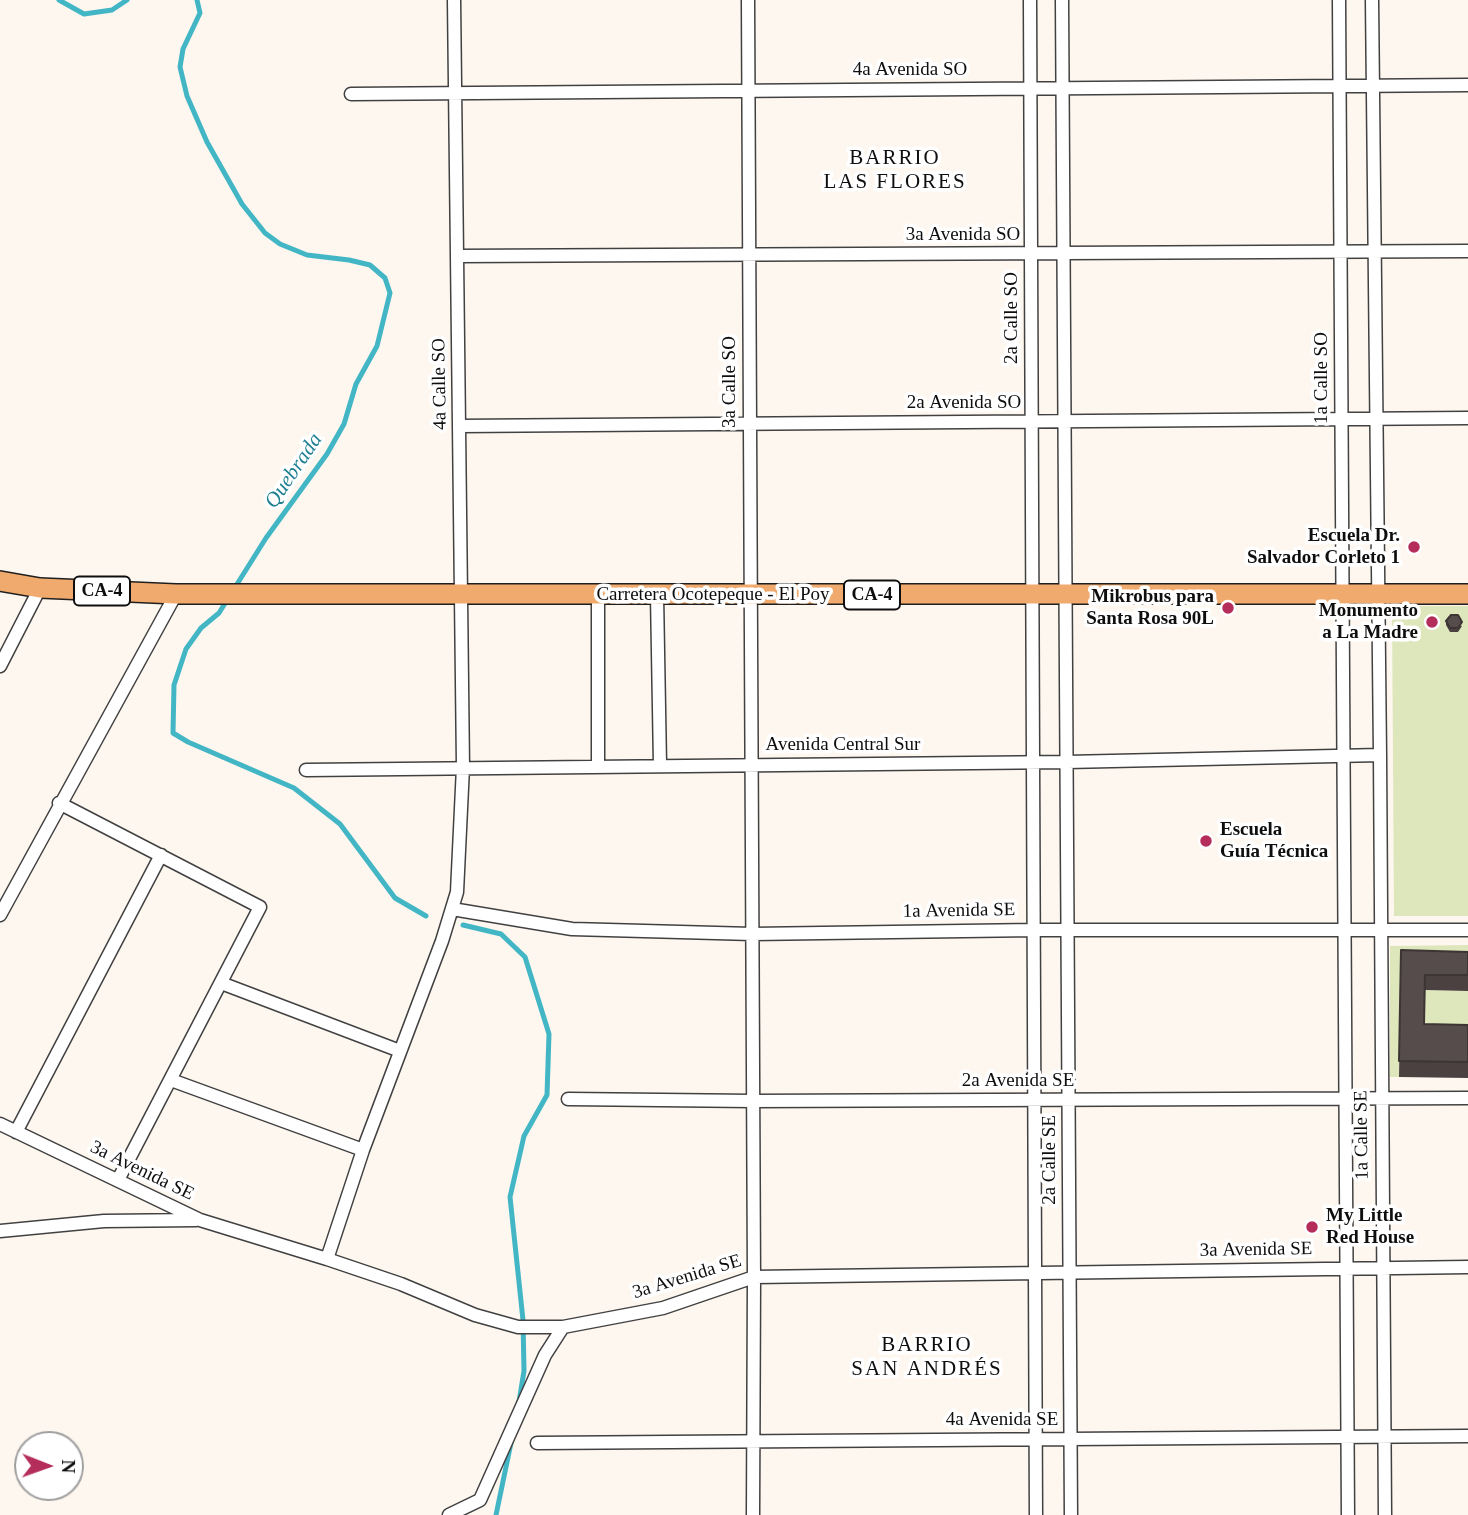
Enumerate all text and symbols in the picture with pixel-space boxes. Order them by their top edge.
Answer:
street label: 4a Avenida SO [853,59,967,81]
district label: BARRIO LAS FLORES [825,145,965,195]
street label: 3a Avenida SO [906,224,1020,246]
street label: 2a Calle SO [1001,272,1023,364]
street label: 1a Calle SO [1311,332,1333,424]
street label: 3a Calle SO [719,336,741,428]
street label: 4a Calle SO [428,338,452,430]
street label: 2a Avenida SO [907,392,1021,414]
water label: Quebrada [260,429,328,513]
place label: Escuela Dr. Salvador Corleto 1 [1247,525,1400,569]
marker: Escuela Dr. Salvador Corleto 1 [1406,539,1422,555]
road number: CA-4 [74,576,130,606]
road number: CA-4 [844,580,900,610]
street label: Carretera Ocotepeque - El Poy [596,584,830,606]
place label: Mikrobus para Santa Rosa 90L [1086,586,1214,630]
marker: Mikrobus para Santa Rosa 90L [1220,600,1236,616]
place label: Monumento a La Madre [1319,600,1418,644]
marker: Monumento a La Madre [1424,614,1440,630]
street label: Avenida Central Sur [766,734,920,756]
place label: Escuela Guía Técnica [1220,819,1328,863]
marker: Escuela Guía Técnica [1198,833,1214,849]
street label: 1a Avenida SE [903,899,1015,923]
street label: 2a Avenida SE [962,1070,1074,1092]
street label: 1a Calle SE [1350,1090,1374,1180]
street label: 2a Calle SE [1039,1115,1061,1205]
street label: 3a Avenida SE [86,1136,198,1206]
place label: My Little Red House [1326,1205,1414,1249]
marker: My Little Red House [1304,1219,1320,1235]
street label: 3a Avenida SE [1200,1238,1312,1262]
street label: 3a Avenida SE [630,1250,744,1304]
district label: BARRIO SAN ANDRÉS [853,1332,1001,1382]
street label: 4a Avenida SE [946,1409,1058,1431]
north arrow [14,1431,84,1501]
text: N [58,1459,79,1473]

